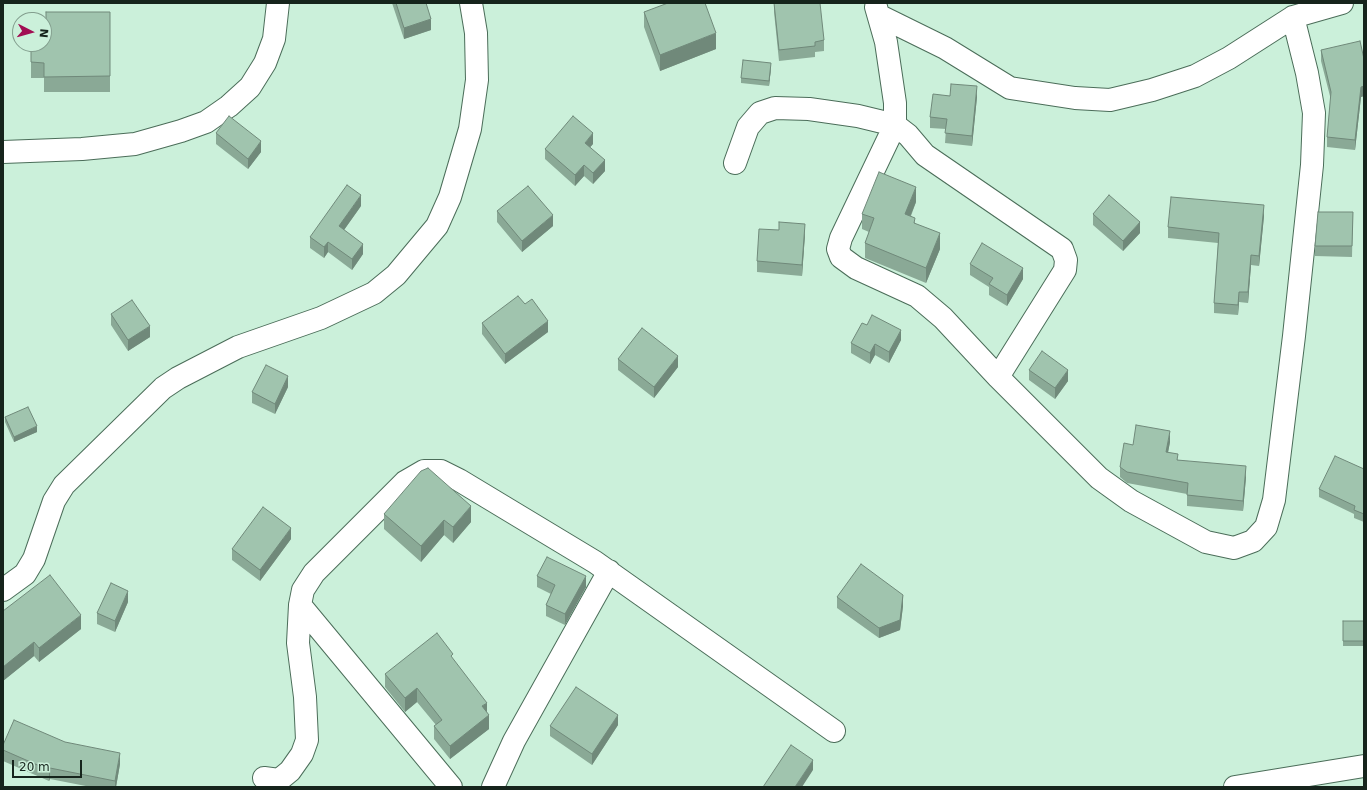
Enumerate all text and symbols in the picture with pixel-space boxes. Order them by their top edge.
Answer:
north arrow [12,12,52,52]
text: N [36,28,50,38]
scale bar [14,752,84,778]
text: 20 m [19,760,50,774]

